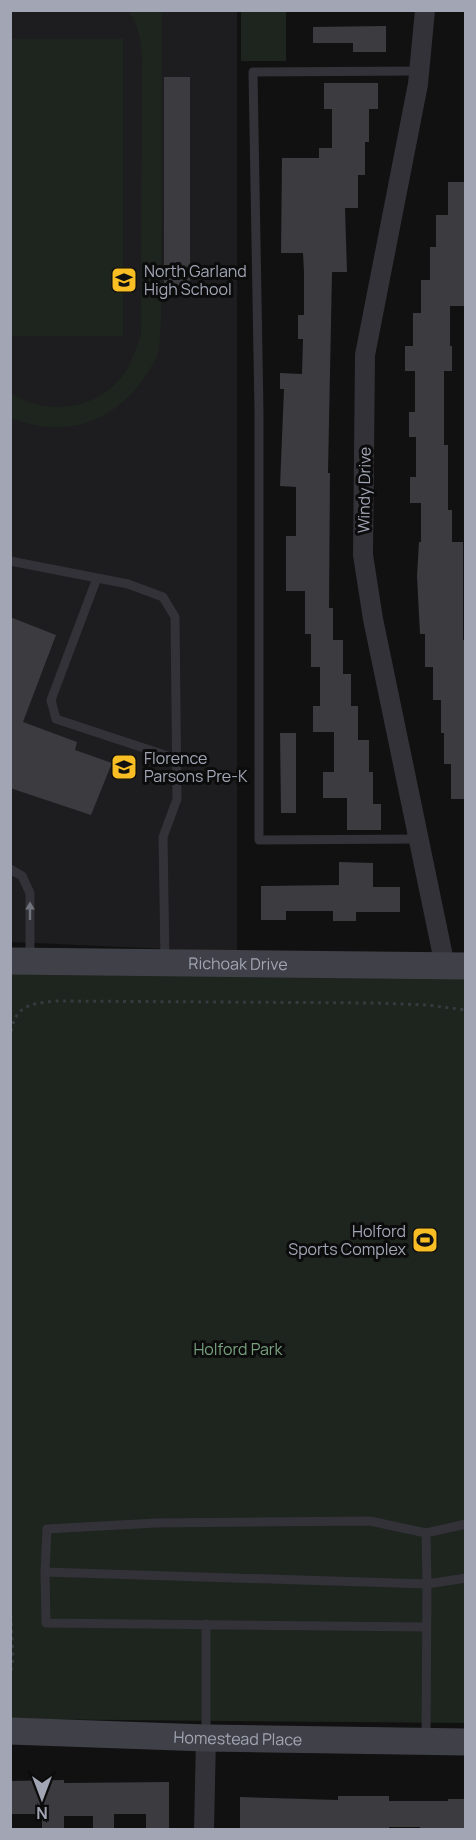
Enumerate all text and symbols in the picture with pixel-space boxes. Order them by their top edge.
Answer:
place label: North Garland High School [144,260,247,300]
school or university icon: North Garland High School [109,265,139,295]
street label: Windy Drive [352,447,376,533]
place label: Florence Parsons Pre-K [144,747,248,787]
school or university icon: Florence Parsons Pre-K [109,752,139,782]
one-way arrow [25,902,35,921]
street label: Richoak Drive [188,952,288,975]
place label: Holford Sports Complex [288,1220,407,1260]
sports icon: Holford Sports Complex [410,1225,440,1255]
park label: Holford Park [193,1338,284,1360]
street label: Homestead Place [173,1726,302,1750]
north arrow [12,1768,72,1828]
text: N [36,1802,48,1824]

